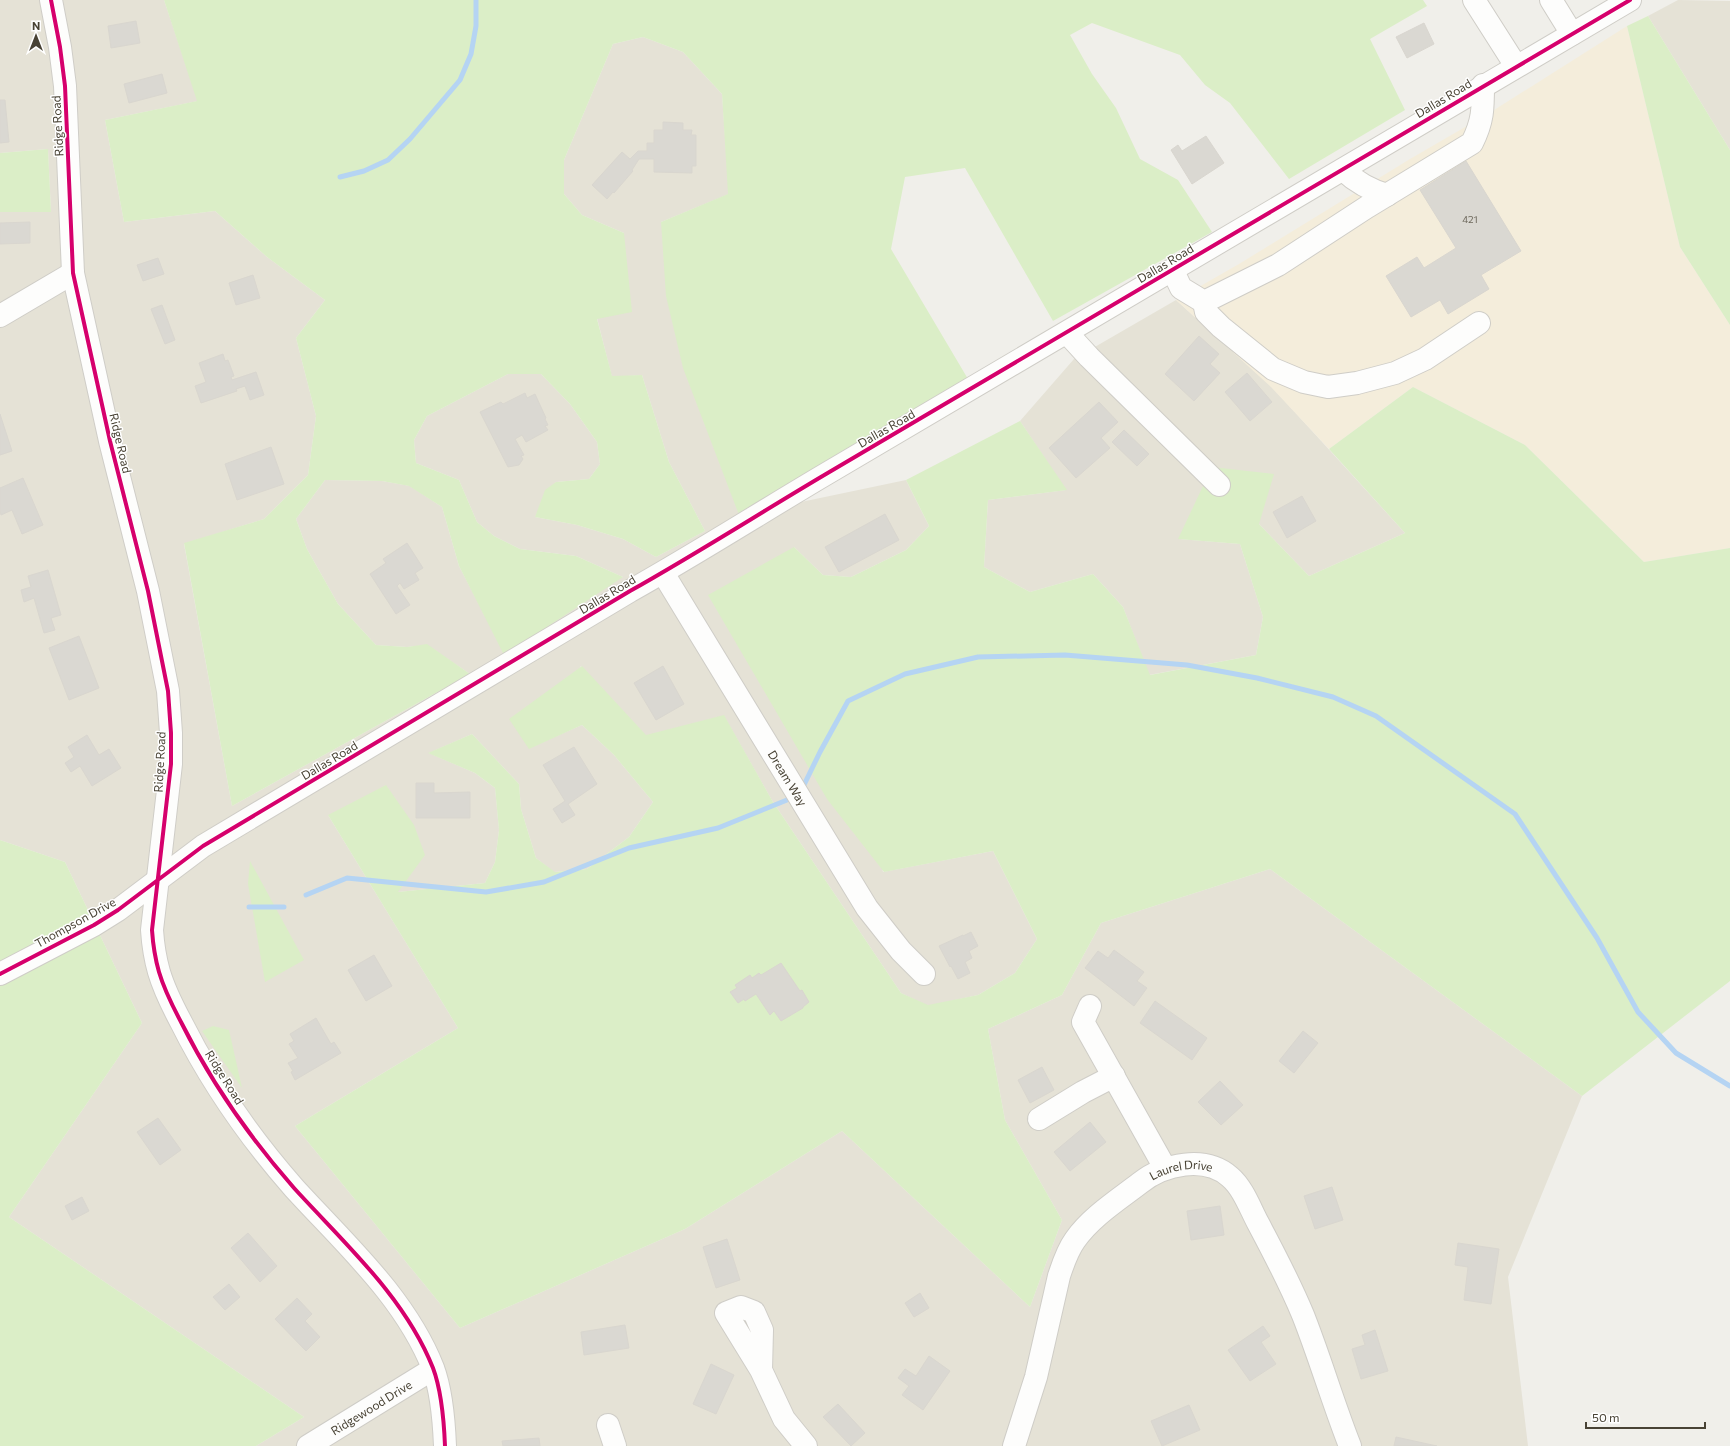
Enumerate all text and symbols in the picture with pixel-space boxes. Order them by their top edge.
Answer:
north arrow [16,16,56,56]
text: N [32,19,40,32]
street label: Dallas Road [1412,76,1474,120]
street label: Ridge Road [48,95,66,157]
house number: 421 [1462,213,1478,225]
street label: Dallas Road [1134,241,1196,285]
street label: Dallas Road [855,406,917,450]
street label: Ridge Road [107,412,135,474]
street label: Dallas Road [576,572,638,616]
street label: Ridge Road [150,731,168,793]
street label: Dallas Road [298,738,360,782]
street label: Dream Way [766,748,810,808]
street label: Thompson Drive [32,894,118,950]
street label: Ridge Road [203,1047,247,1107]
street label: Laurel Drive [1147,1157,1215,1182]
street label: Ridgewood Drive [328,1377,414,1437]
scale bar [1586,1404,1705,1430]
text: 50 m [1592,1410,1620,1424]

